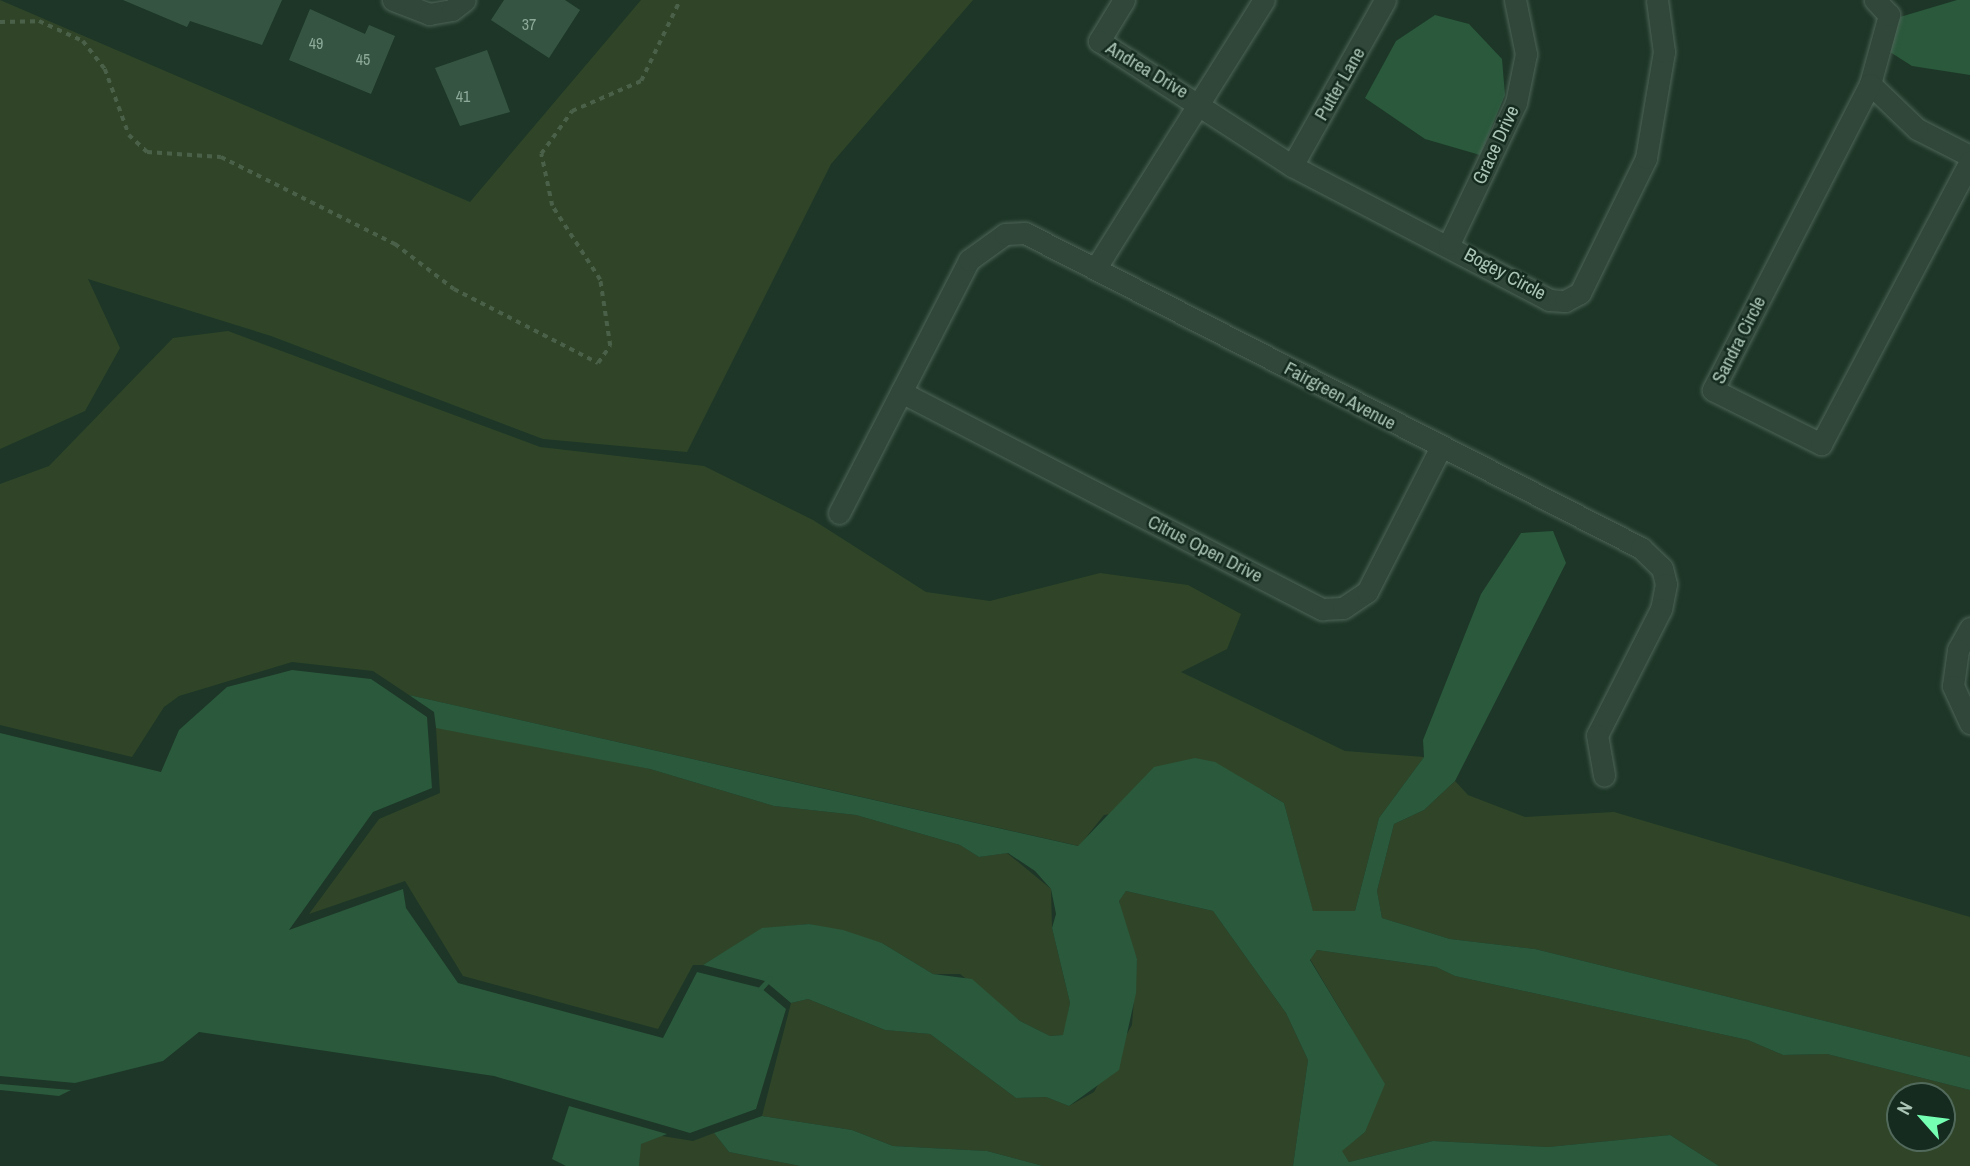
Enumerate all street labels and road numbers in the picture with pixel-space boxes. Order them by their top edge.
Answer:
street label: Andrea Drive [1102,37,1192,103]
street label: Putter Lane [1310,43,1370,125]
street label: Grace Drive [1468,102,1524,188]
street label: Bogey Circle [1460,243,1550,305]
street label: Sandra Circle [1707,292,1771,388]
street label: Fairgreen Avenue [1280,357,1400,435]
street label: Citrus Open Drive [1144,510,1266,588]

